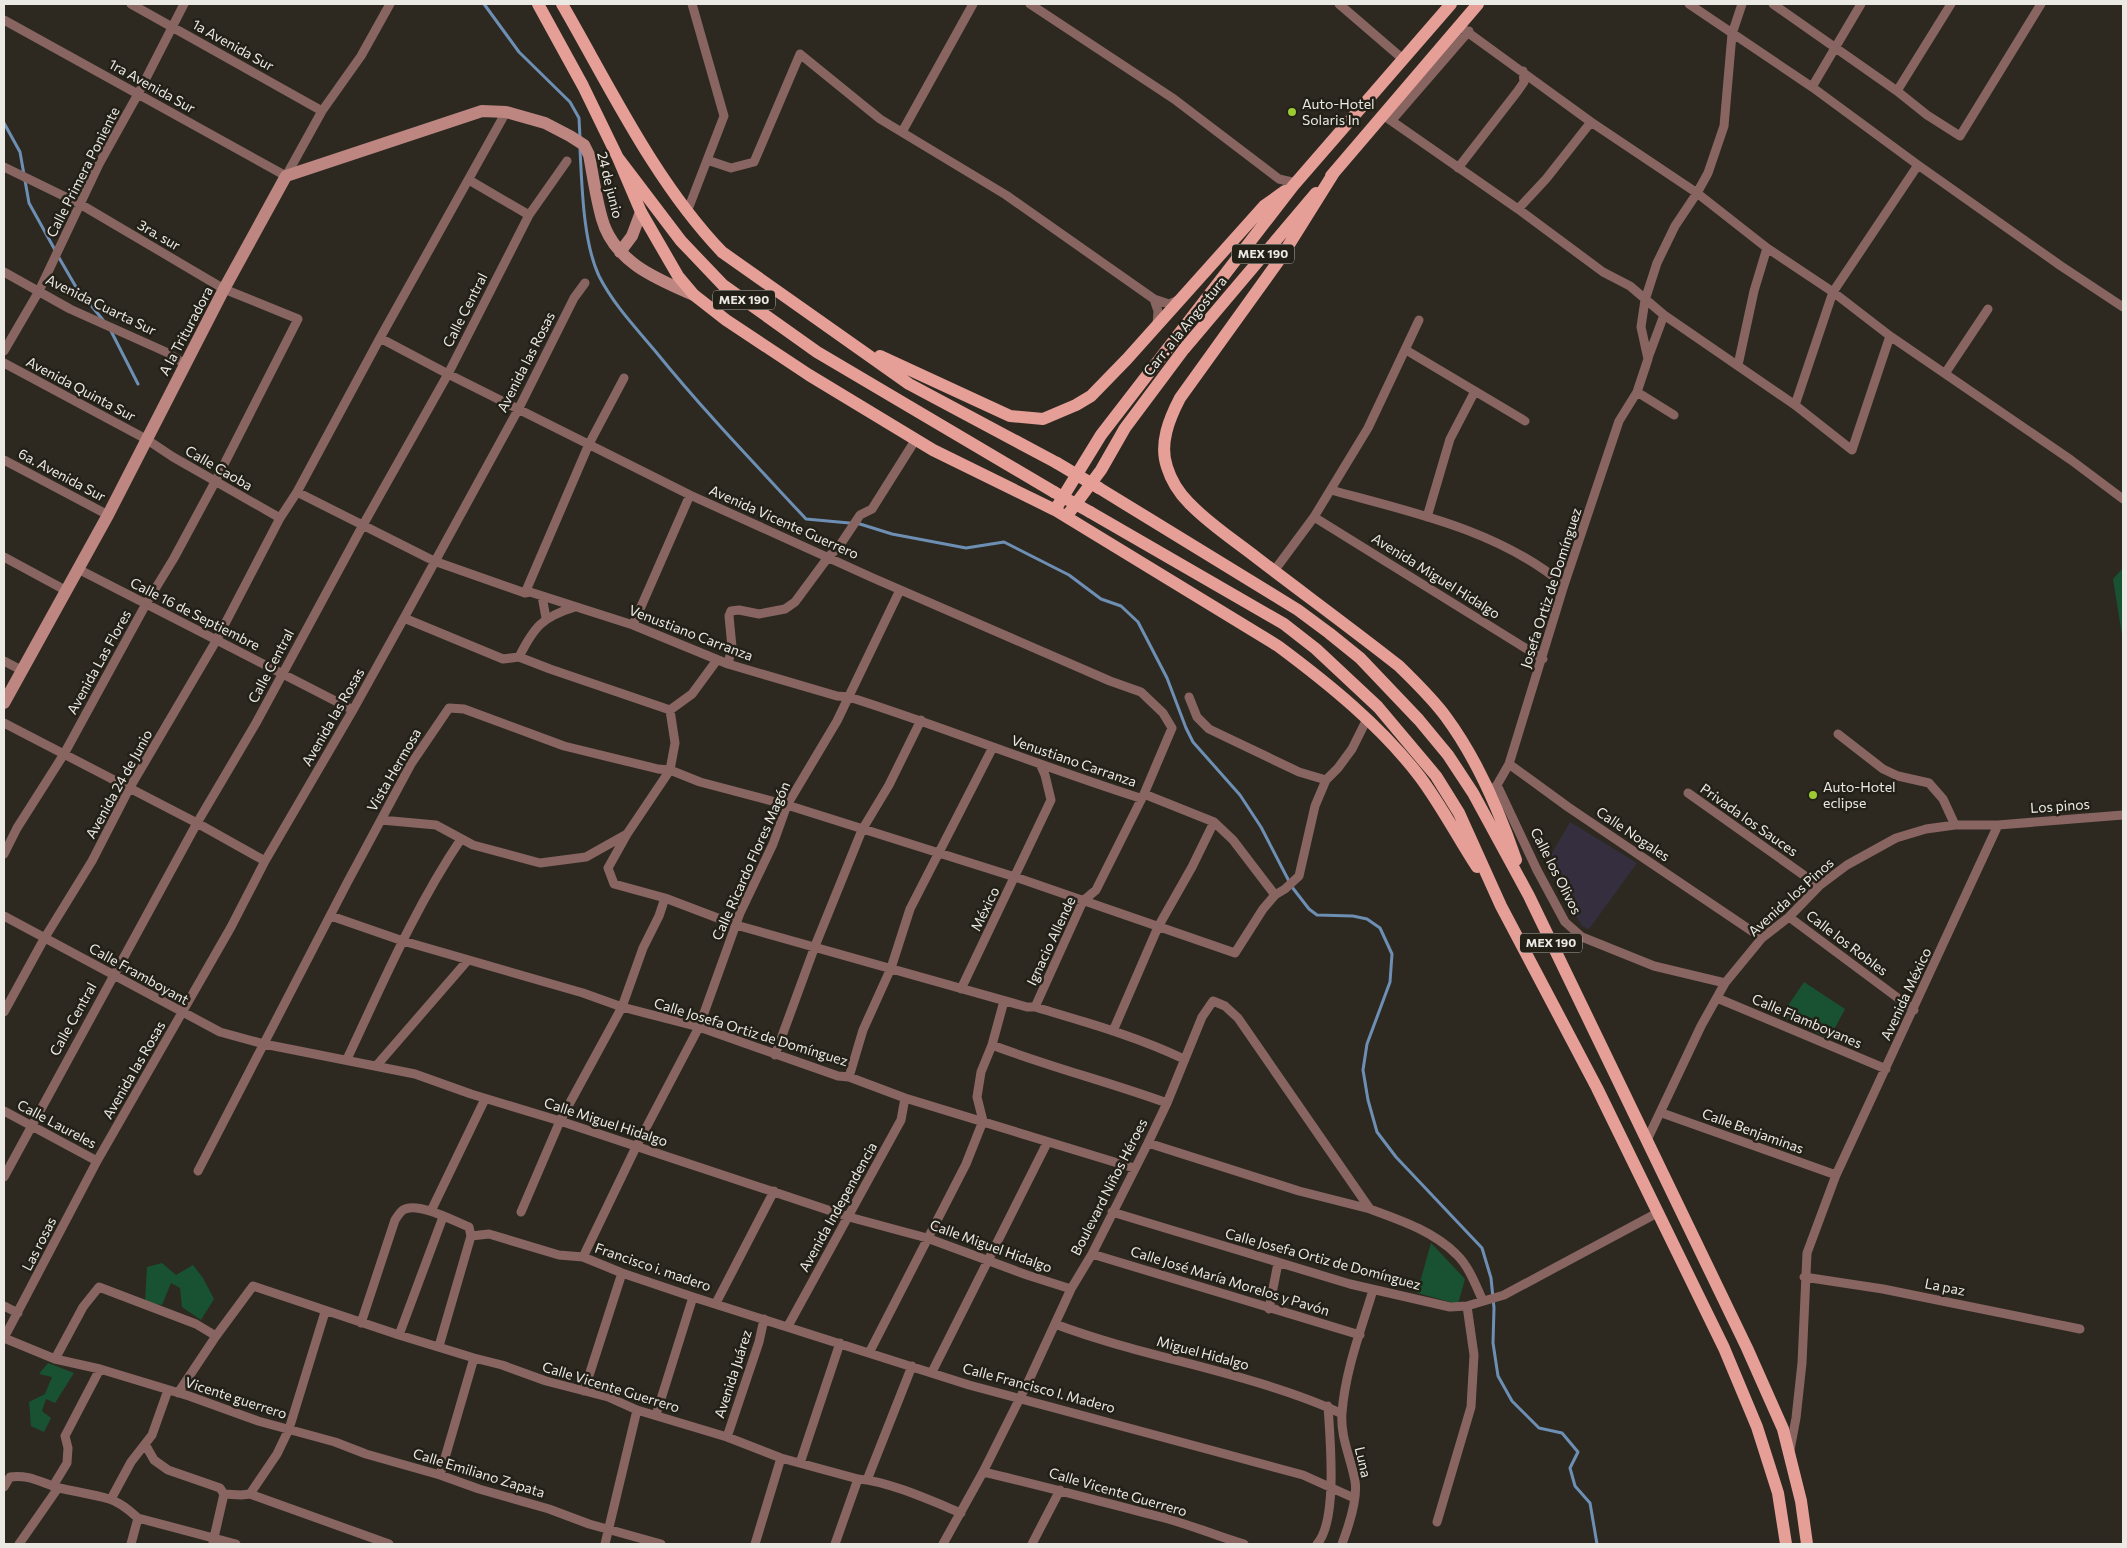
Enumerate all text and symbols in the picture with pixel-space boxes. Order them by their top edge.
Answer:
street label: 1a Avenida Sur [189,15,277,74]
street label: 1ra Avenida Sur [106,55,199,117]
place label: Auto-Hotel Solaris In [1302,95,1375,128]
street label: Calle Primera Poniente [42,104,123,240]
marker: Auto-Hotel Solaris In [1286,106,1298,118]
street label: 24 de junio [594,150,627,220]
street label: 3ra. sur [135,216,184,254]
road number: MEX 190 [1232,244,1294,264]
street label: Avenida Cuarta Sur [43,270,160,339]
street label: Calle Central [439,270,491,350]
street label: Carr. a la Angostura [1139,273,1230,379]
street label: A la Trituradora [155,283,216,378]
road number: MEX 190 [713,290,775,310]
street label: Avenida las Rosas [493,309,558,415]
street label: Avenida Quinta Sur [24,353,139,425]
street label: Calle Caoba [183,441,256,494]
street label: 6a. Avenida Sur [16,444,109,505]
street label: Avenida Vicente Guerrero [707,481,862,562]
street label: Josefa Ortiz de Domínguez [1517,505,1585,670]
street label: Avenida Miguel Hidalgo [1369,529,1504,622]
street label: Calle 16 de Septiembre [128,573,263,654]
street label: Venustiano Carranza [627,601,756,664]
street label: Avenida Las Flores [63,607,134,717]
street label: Calle Central [244,626,297,706]
street label: Avenida las Rosas [298,665,368,769]
street label: Vista Hermosa [363,725,424,814]
street label: Avenida 24 de Junio [82,726,156,841]
street label: Venustiano Carranza [1009,731,1139,790]
place label: Auto-Hotel eclipse [1823,778,1896,811]
street label: Calle Ricardo Flores Magón [708,779,793,943]
street label: Privada los Sauces [1697,780,1801,860]
marker: Auto-Hotel eclipse [1807,789,1819,801]
street label: Los pinos [2030,795,2090,816]
street label: Calle Nogales [1593,803,1673,864]
street label: Calle los Olivos [1527,825,1586,917]
street label: Avenida los Pinos [1744,854,1837,939]
street label: México [967,884,1003,934]
street label: Ignacio Allende [1023,894,1079,988]
street label: Calle los Robles [1803,906,1891,979]
road number: MEX 190 [1520,934,1582,952]
street label: Calle Framboyant [86,939,192,1008]
street label: Avenida México [1877,945,1934,1043]
street label: Calle Central [45,979,100,1058]
street label: Calle Flamboyanes [1750,990,1865,1051]
street label: Calle Josefa Ortiz de Domínguez [652,994,850,1069]
street label: Avenida las Rosas [99,1018,169,1122]
street label: Calle Miguel Hidalgo [542,1094,670,1150]
street label: Calle Laureles [15,1096,100,1152]
street label: Calle Benjaminas [1700,1104,1806,1157]
street label: Boulevard Niños Héroes [1067,1116,1150,1258]
street label: Avenida Independencia [795,1139,880,1275]
street label: Las rosas [18,1214,59,1273]
street label: Calle Miguel Hidalgo [928,1215,1055,1276]
street label: Calle Josefa Ortiz de Domínguez [1223,1224,1423,1293]
street label: Francisco i. madero [593,1239,714,1294]
street label: Calle José María Morelos y Pavón [1129,1242,1332,1319]
street label: La paz [1924,1274,1967,1299]
street label: Avenida Juárez [710,1327,755,1420]
street label: Miguel Hidalgo [1155,1332,1251,1373]
street label: Calle Vicente Guerrero [540,1358,682,1416]
street label: Calle Francisco I. Madero [961,1359,1117,1416]
street label: Vicente guerrero [183,1373,289,1422]
street label: Calle Emiliano Zapata [411,1444,547,1501]
street label: Luna [1352,1445,1375,1479]
street label: Calle Vicente Guerrero [1047,1464,1189,1519]

